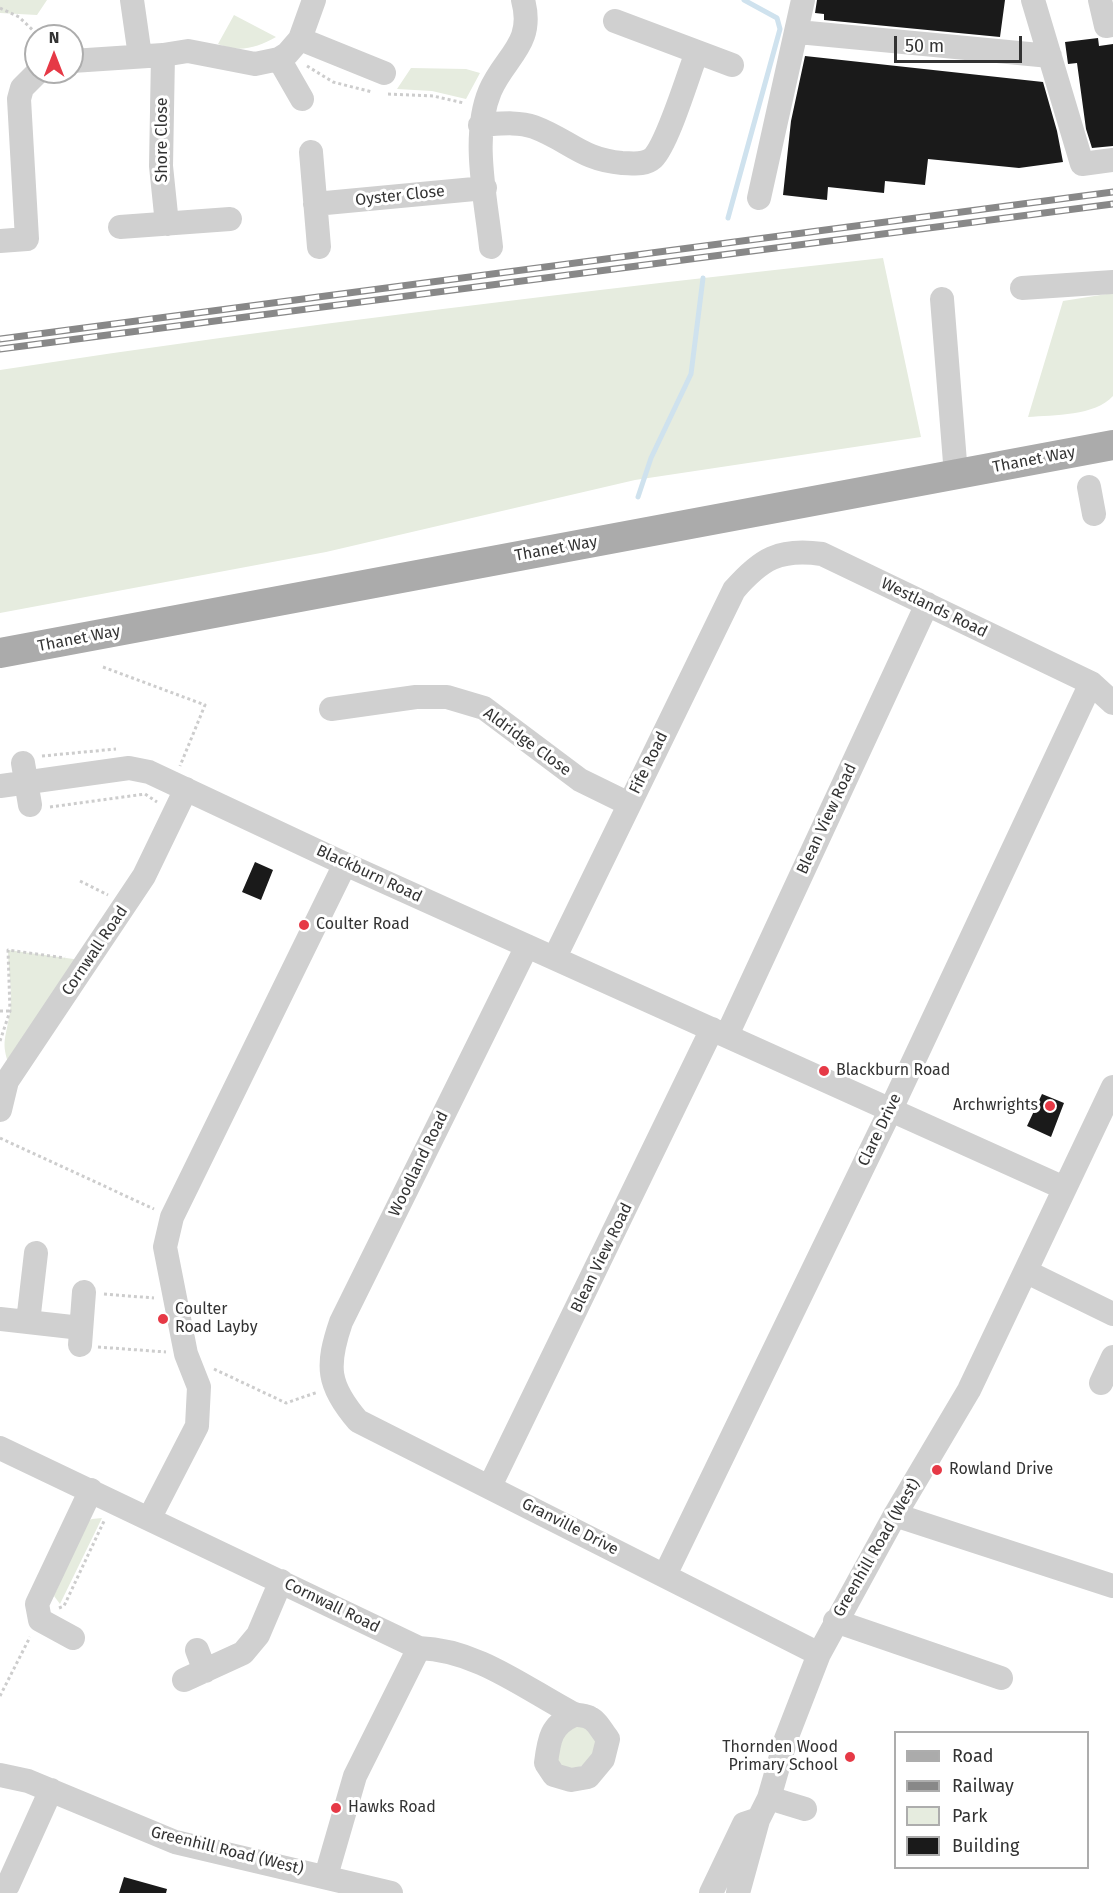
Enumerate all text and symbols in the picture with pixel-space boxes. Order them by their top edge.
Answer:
north arrow [24,24,84,84]
scale bar [897,24,1024,62]
text: N [49,28,59,47]
text: 50 m [905,35,944,57]
street label: Shore Close [153,97,173,183]
street label: Oyster Close [354,182,446,210]
street label: Thanet Way [991,443,1077,477]
street label: Thanet Way [513,532,599,566]
street label: Westlands Road [878,574,990,642]
street label: Thanet Way [36,622,122,656]
street label: Aldridge Close [479,704,575,780]
street label: Fife Road [626,729,672,797]
street label: Blean View Road [793,761,861,877]
street label: Blackburn Road [313,841,425,907]
street label: Cornwall Road [58,903,132,999]
place label: Coulter Road [316,915,410,935]
marker: Coulter Road [297,918,311,932]
place label: Blackburn Road [836,1061,950,1081]
marker: Blackburn Road [817,1064,831,1078]
street label: Clare Drive [854,1091,906,1169]
place label: Archwrights [953,1096,1038,1116]
marker: Archwrights [1043,1099,1057,1113]
street label: Woodland Road [385,1108,453,1220]
street label: Blean View Road [567,1200,637,1316]
place label: Coulter Road Layby [175,1300,258,1338]
marker: Coulter Road Layby [156,1312,170,1326]
place label: Rowland Drive [949,1460,1053,1480]
marker: Rowland Drive [930,1463,944,1477]
street label: Greenhill Road (West) [830,1475,924,1621]
street label: Granville Drive [518,1494,622,1560]
street label: Cornwall Road [281,1575,383,1637]
legend [894,1731,1089,1869]
place label: Thornden Wood Primary School [722,1738,838,1776]
text: Road [952,1745,994,1767]
marker: Thornden Wood Primary School [843,1750,857,1764]
text: Railway [952,1775,1014,1797]
place label: Hawks Road [348,1798,436,1818]
marker: Hawks Road [329,1801,343,1815]
text: Park [952,1805,987,1827]
street label: Greenhill Road (West) [149,1823,305,1879]
text: Building [952,1835,1019,1857]

